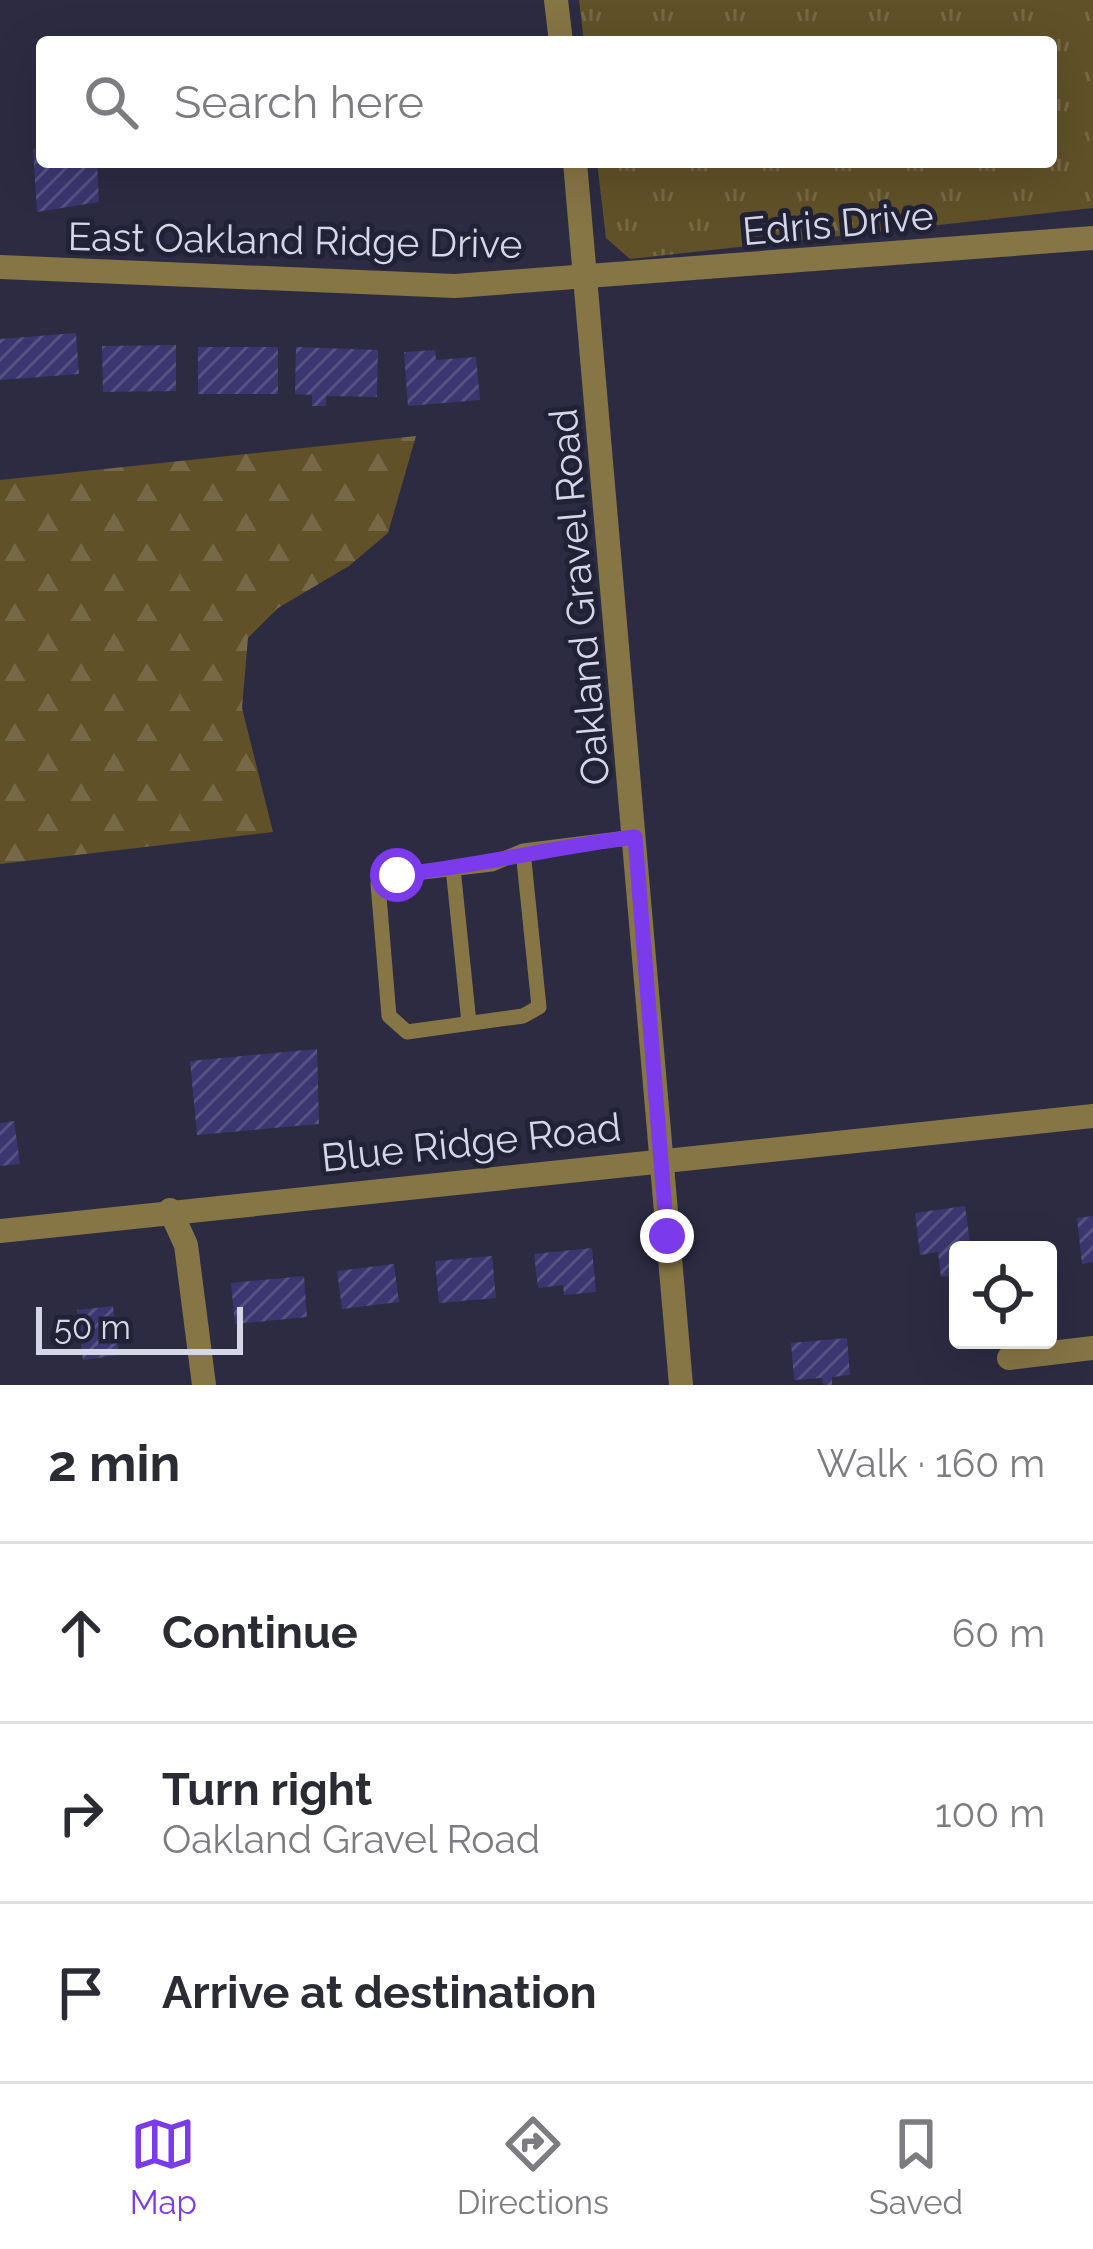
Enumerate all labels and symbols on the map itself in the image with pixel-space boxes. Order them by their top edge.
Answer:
street label: Edris Drive [741,192,935,254]
street label: East Oakland Ridge Drive [67,213,523,267]
street label: Oakland Gravel Road [540,407,618,787]
route start [370,848,424,902]
street label: Blue Ridge Road [319,1103,623,1181]
route end [640,1209,694,1263]
scale bar [36,1301,243,1354]

